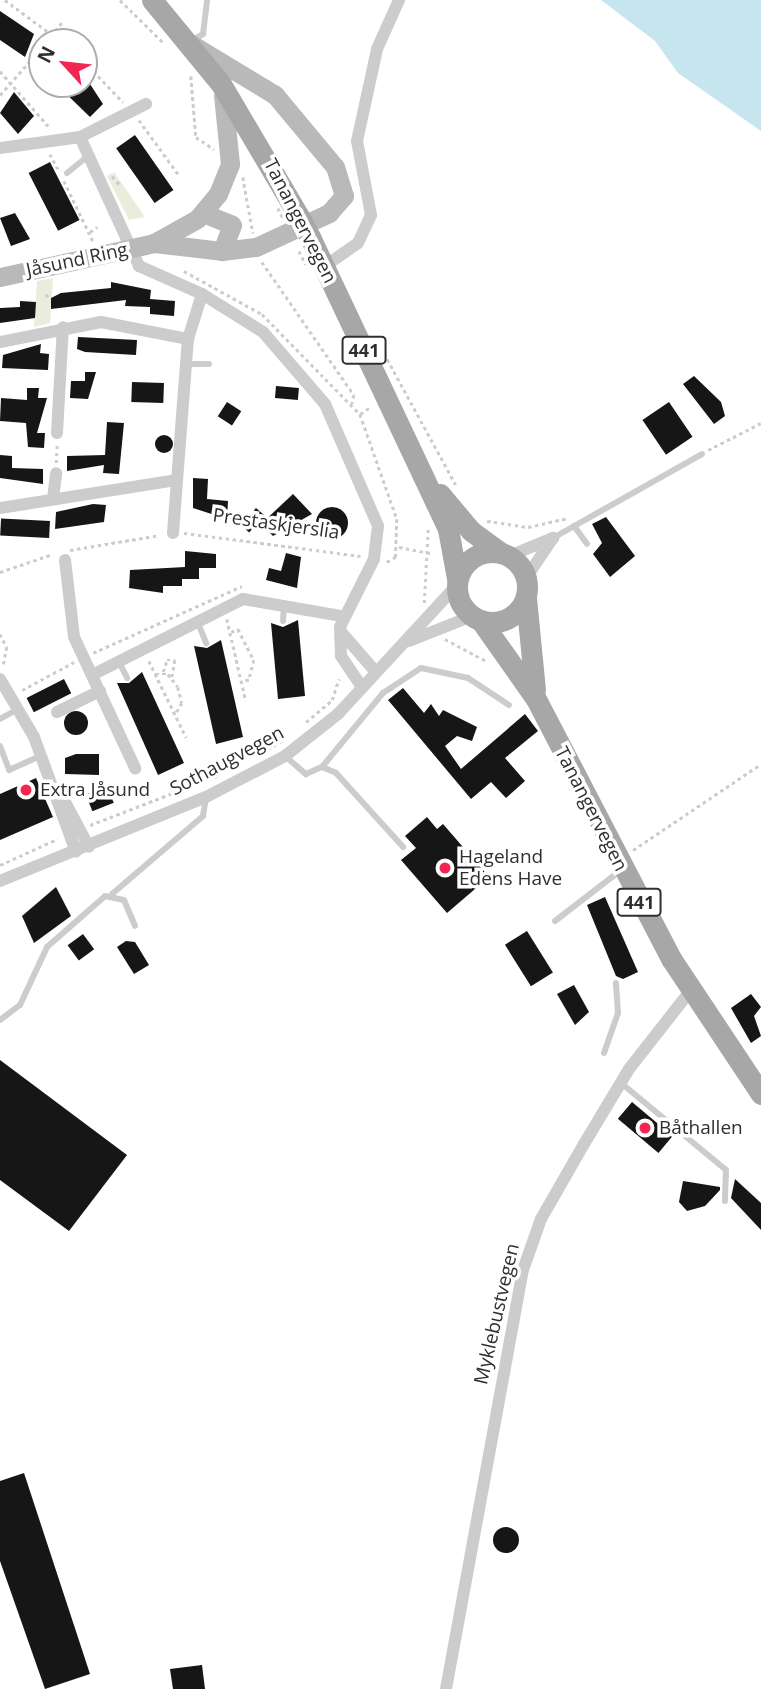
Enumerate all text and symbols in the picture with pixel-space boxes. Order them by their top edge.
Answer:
north arrow [28,28,98,98]
text: N [31,42,61,67]
street label: Tanangervegen [259,155,341,287]
street label: Jåsund Ring [24,238,130,282]
road number: 441 [341,336,387,364]
street label: Prestaskjerslia [211,504,341,544]
street label: Sothaugvegen [166,721,288,801]
street label: Tanangervegen [550,743,632,875]
place label: Extra Jåsund [40,779,150,801]
marker: Extra Jåsund [18,782,34,798]
place label: Hageland Edens Have [459,846,562,890]
marker: Hageland Edens Have [437,860,453,876]
road number: 441 [616,888,662,917]
place label: Båthallen [659,1117,743,1139]
marker: Båthallen [637,1120,653,1136]
street label: Myklebustvegen [470,1241,524,1387]

